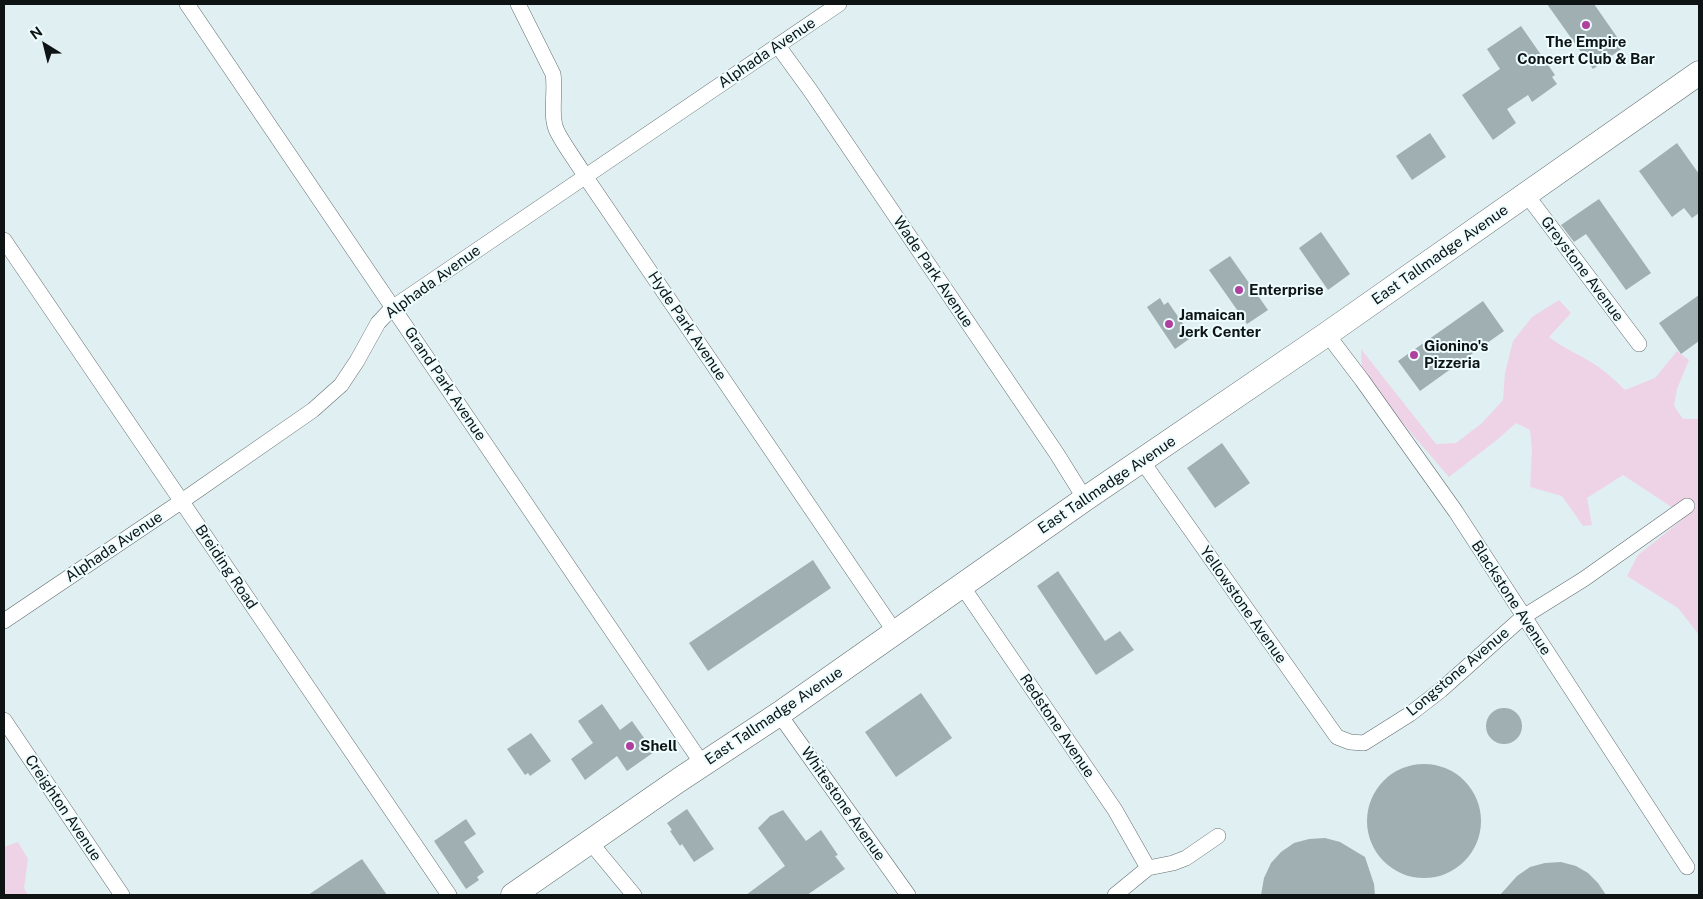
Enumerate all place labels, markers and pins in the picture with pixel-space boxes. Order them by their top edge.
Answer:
marker: The Empire Concert Club & Bar [1580,19,1592,31]
place label: The Empire Concert Club & Bar [1517,33,1655,68]
place label: Enterprise [1249,281,1324,299]
marker: Enterprise [1233,284,1245,296]
place label: Jamaican Jerk Center [1179,306,1261,341]
marker: Jamaican Jerk Center [1163,318,1175,330]
place label: Gionino's Pizzeria [1424,337,1488,372]
marker: Gionino's Pizzeria [1408,349,1420,361]
place label: Shell [640,737,678,755]
marker: Shell [624,740,636,752]

